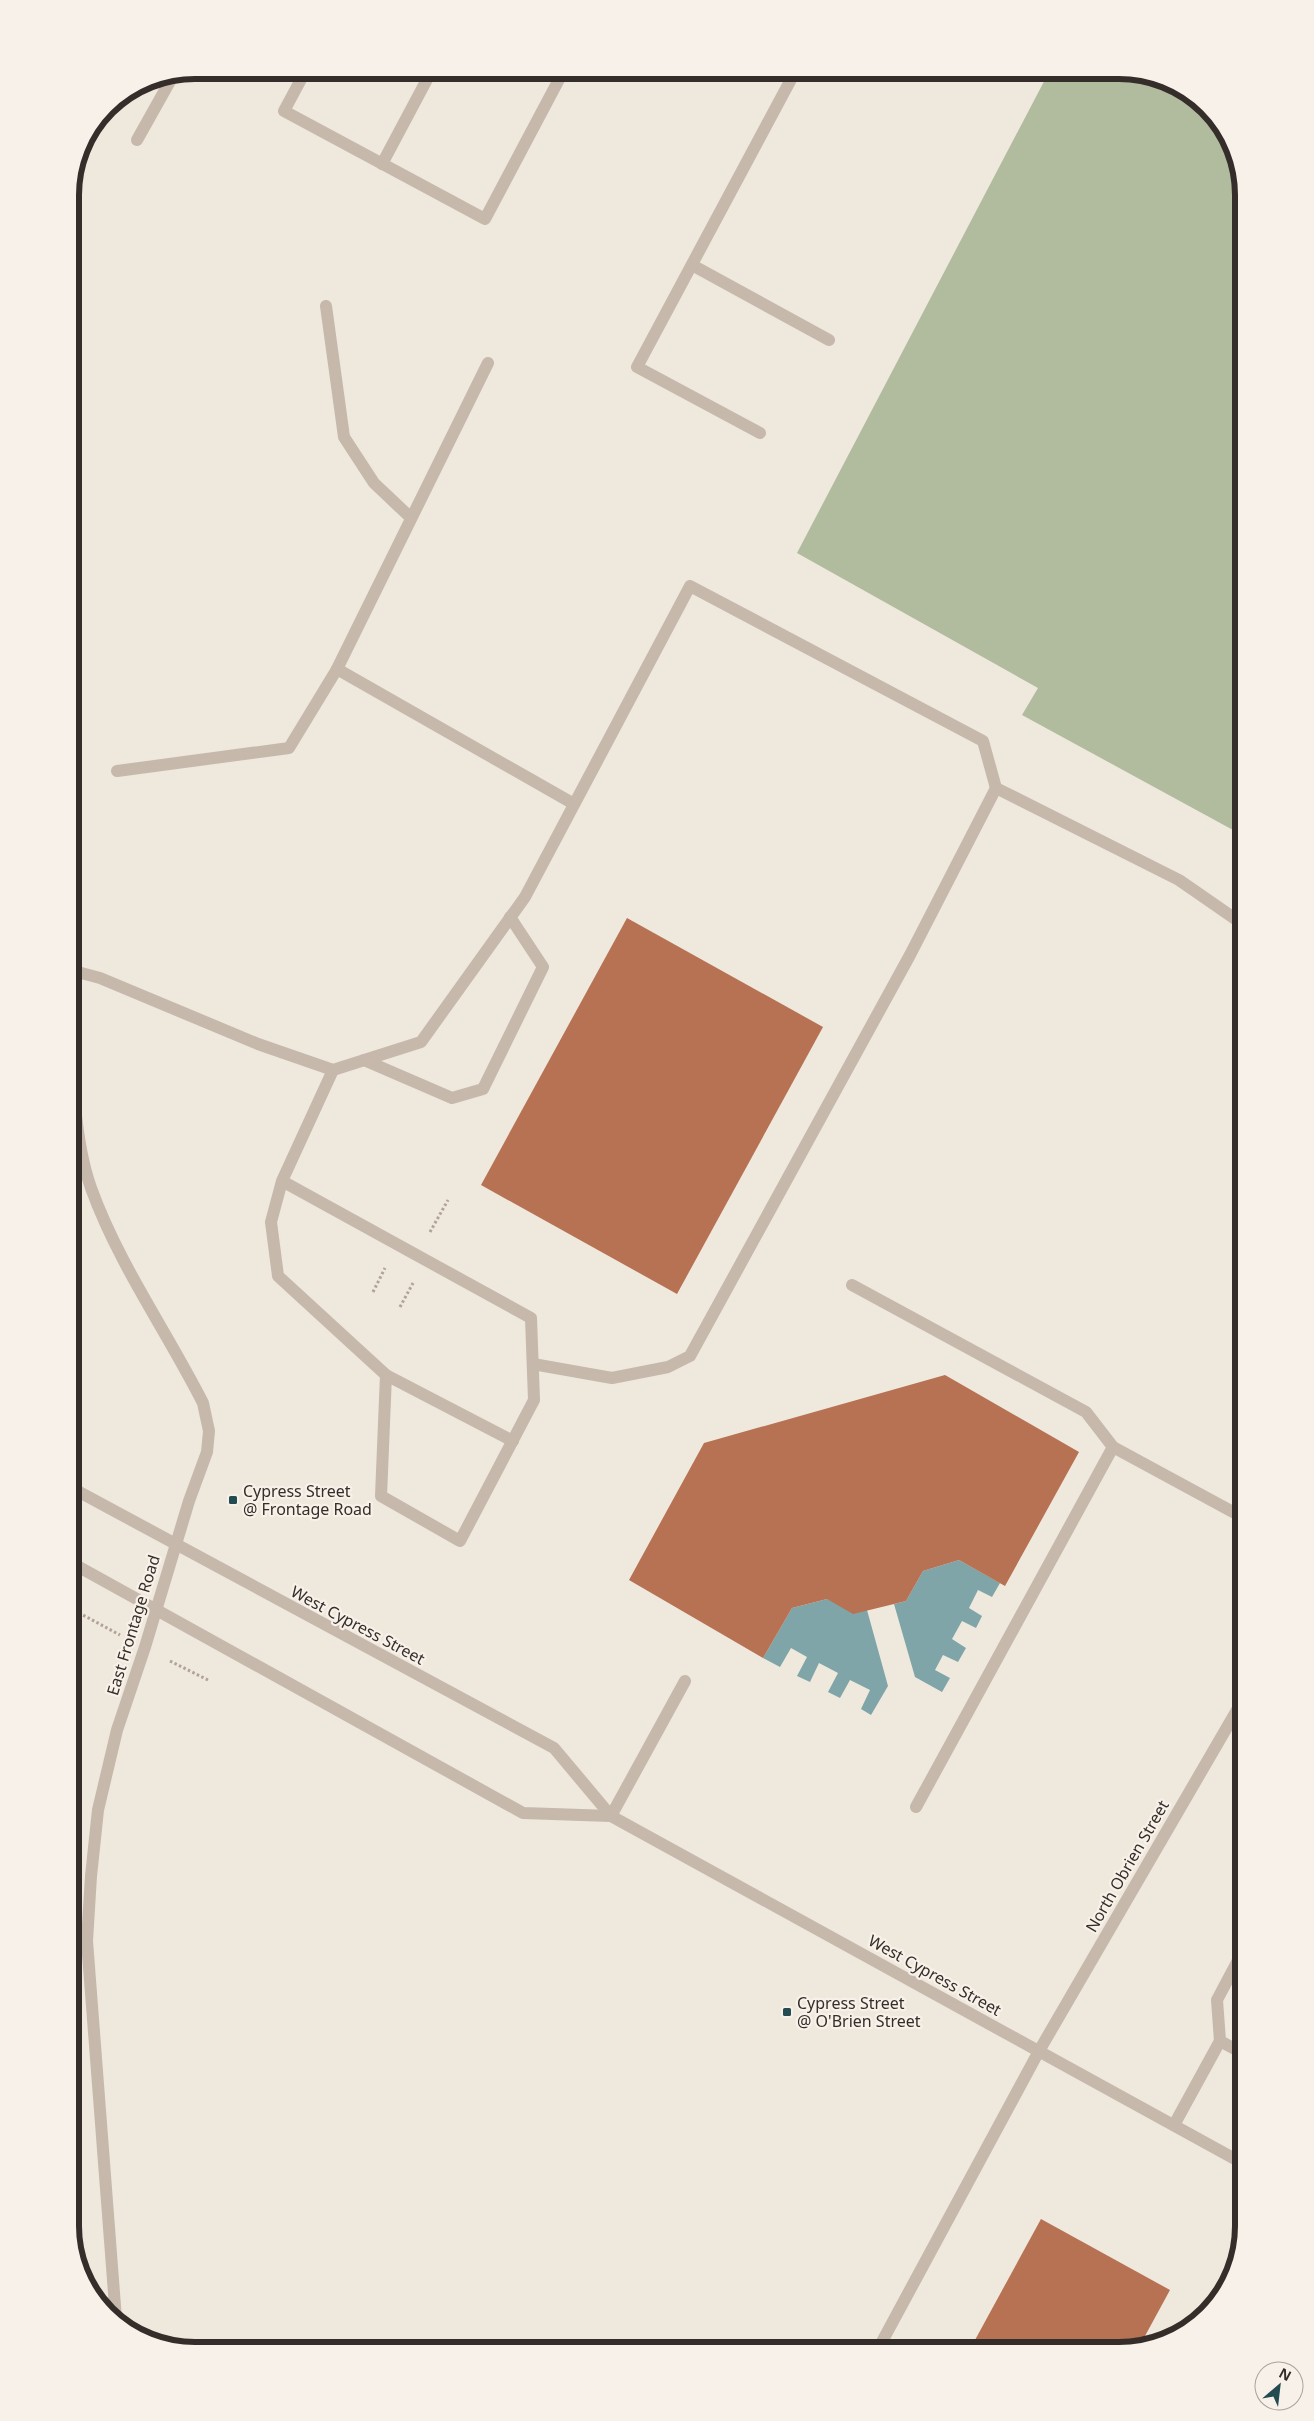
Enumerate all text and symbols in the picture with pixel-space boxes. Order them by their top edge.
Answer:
place label: Cypress Street @ Frontage Road [243,1480,372,1520]
marker: Cypress Street @ Frontage Road [227,1494,239,1506]
street label: East Frontage Road [101,1552,165,1698]
street label: West Cypress Street [287,1580,429,1670]
street label: North Obrien Street [1080,1796,1174,1936]
street label: West Cypress Street [865,1929,1006,2021]
place label: Cypress Street @ O'Brien Street [797,1992,921,2032]
marker: Cypress Street @ O'Brien Street [781,2006,793,2018]
north arrow [1254,2361,1304,2411]
text: N [1276,2363,1295,2385]

